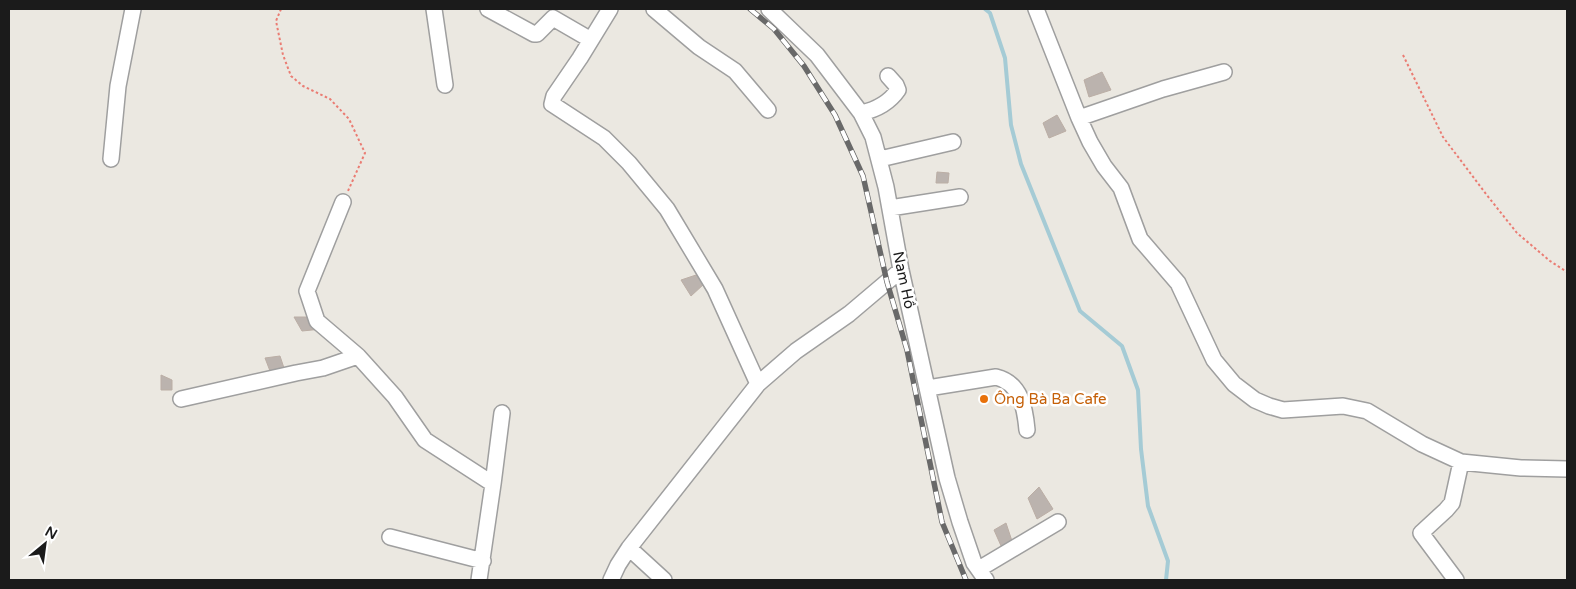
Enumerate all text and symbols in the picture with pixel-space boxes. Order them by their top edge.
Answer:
street label: Nam Hồ [889,250,919,310]
place label: Ông Bà Ba Cafe [994,390,1106,408]
marker: Ông Bà Ba Cafe [978,393,990,405]
north arrow [20,519,70,569]
text: N [42,523,60,543]

